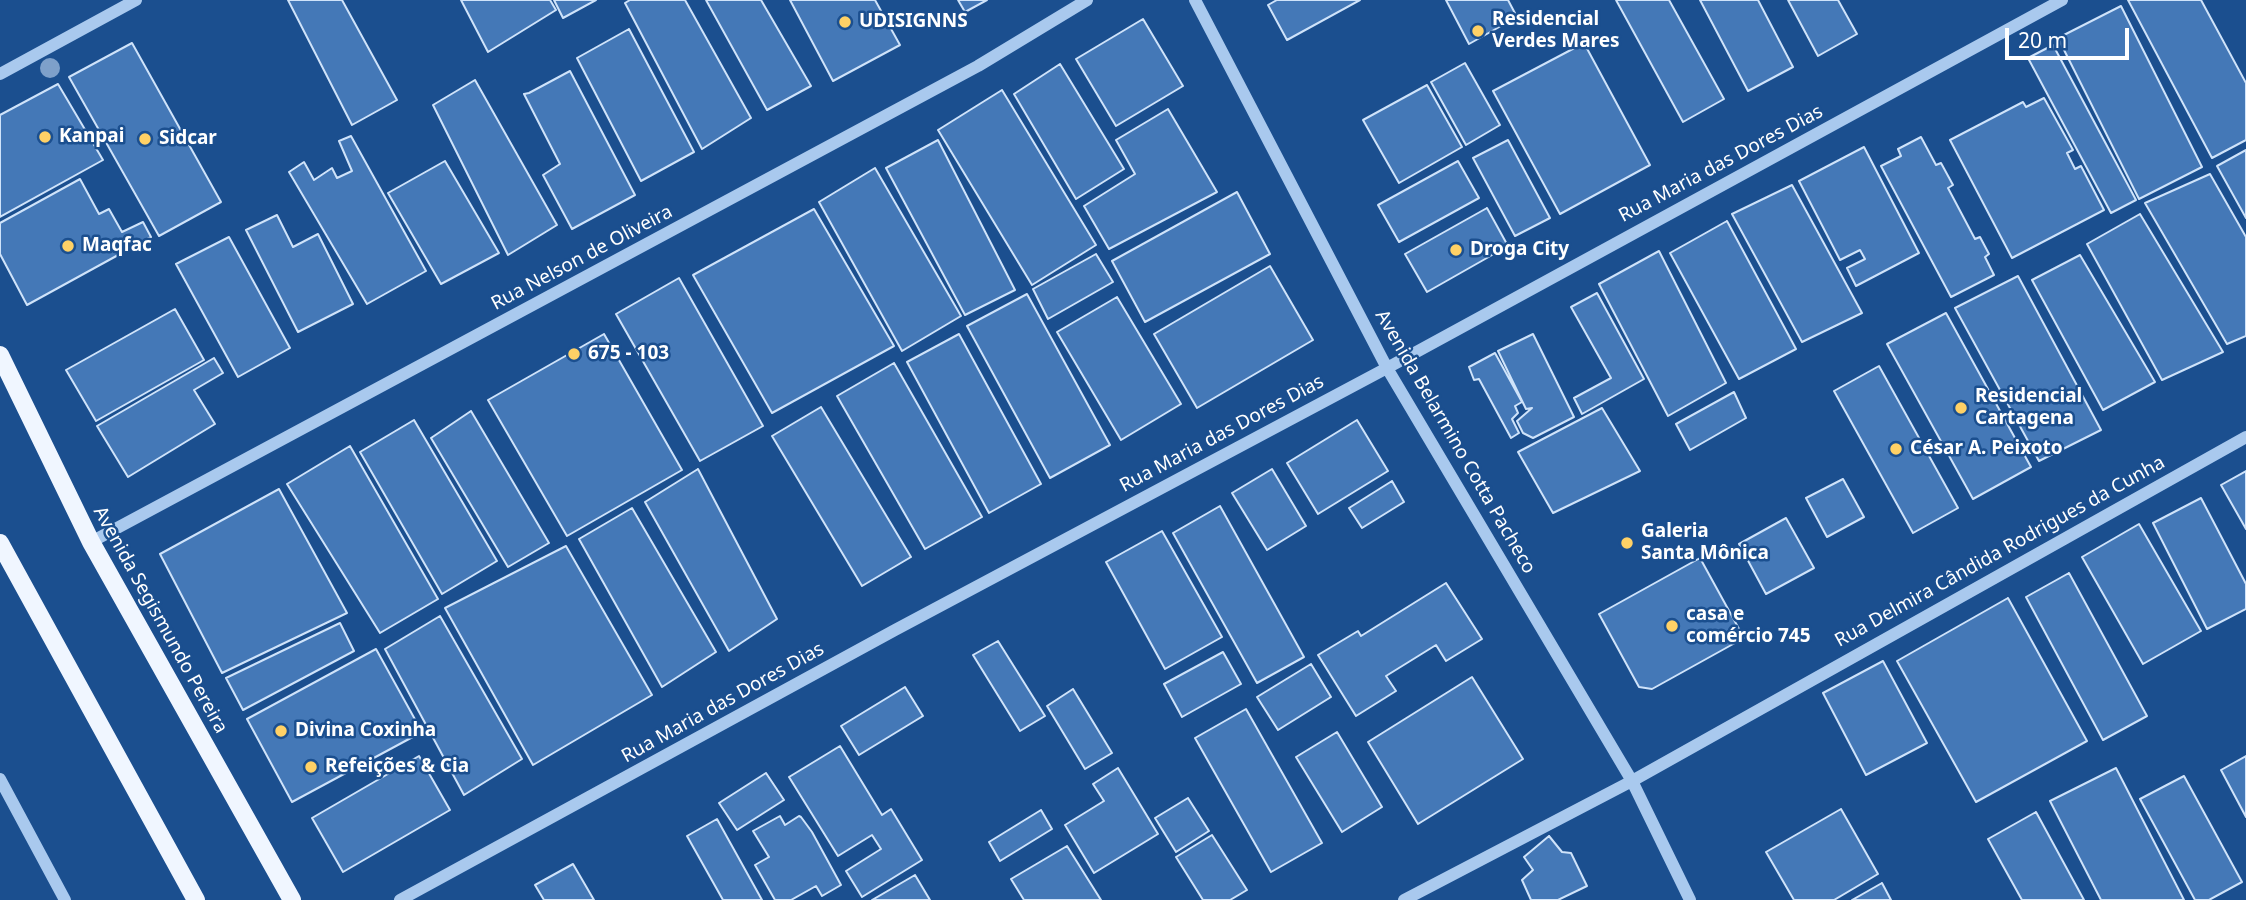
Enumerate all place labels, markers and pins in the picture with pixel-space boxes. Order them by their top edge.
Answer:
place label: Residencial Verdes Mares [1492,9,1620,53]
place label: UDISIGNNS [859,11,968,33]
marker: UDISIGNNS [837,14,853,30]
marker: Residencial Verdes Mares [1470,23,1486,39]
place label: Kanpai [59,126,124,148]
place label: Sidcar [159,128,217,150]
marker: Kanpai [37,129,53,145]
marker: Sidcar [137,131,153,147]
place label: Maqfac [82,235,152,257]
marker: Maqfac [60,238,76,254]
place label: Droga City [1470,239,1569,261]
marker: Droga City [1448,242,1464,258]
place label: 675 - 103 [588,343,669,365]
marker: 675 - 103 [566,346,582,362]
place label: Residencial Cartagena [1975,386,2082,430]
marker: Residencial Cartagena [1953,400,1969,416]
place label: César A. Peixoto [1910,438,2063,460]
marker: César A. Peixoto [1888,441,1904,457]
place label: Galeria Santa Mônica [1641,521,1769,565]
marker: Galeria Santa Mônica [1619,535,1635,551]
place label: casa e comércio 745 [1686,604,1811,648]
marker: casa e comércio 745 [1664,618,1680,634]
place label: Divina Coxinha [295,720,436,742]
marker: Divina Coxinha [273,723,289,739]
place label: Refeições & Cia [325,756,469,778]
marker: Refeições & Cia [303,759,319,775]

